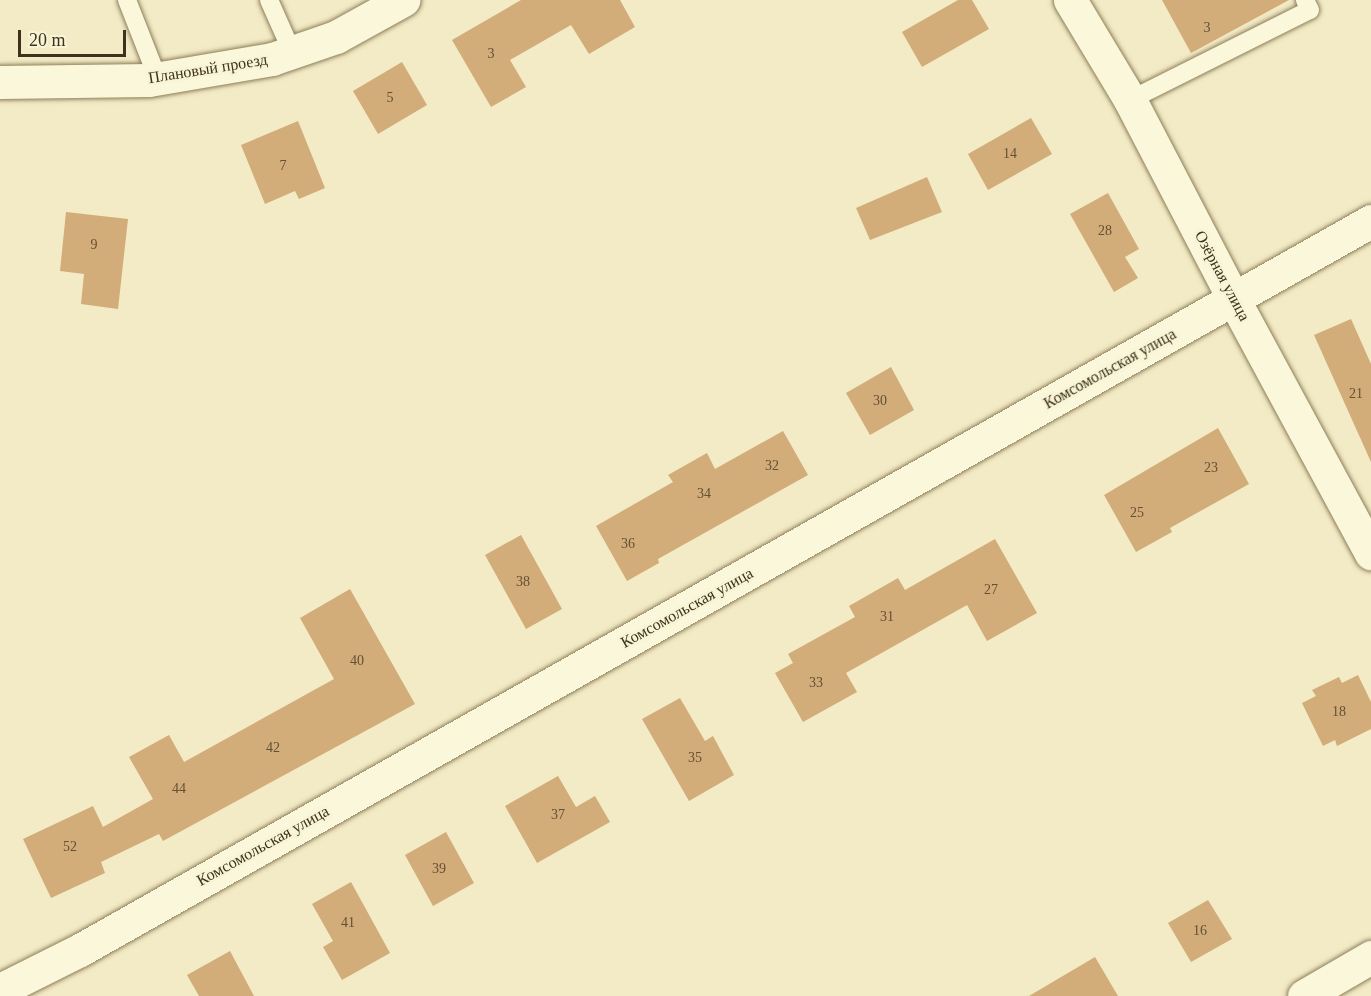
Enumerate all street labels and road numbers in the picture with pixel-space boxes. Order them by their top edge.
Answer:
street label: Плановый проезд [147,50,269,88]
street label: Озёрная улица [1190,228,1254,324]
street label: Комсомольская улица [1040,325,1180,413]
street label: Комсомольская улица [617,564,757,652]
street label: Комсомольская улица [193,802,333,890]

